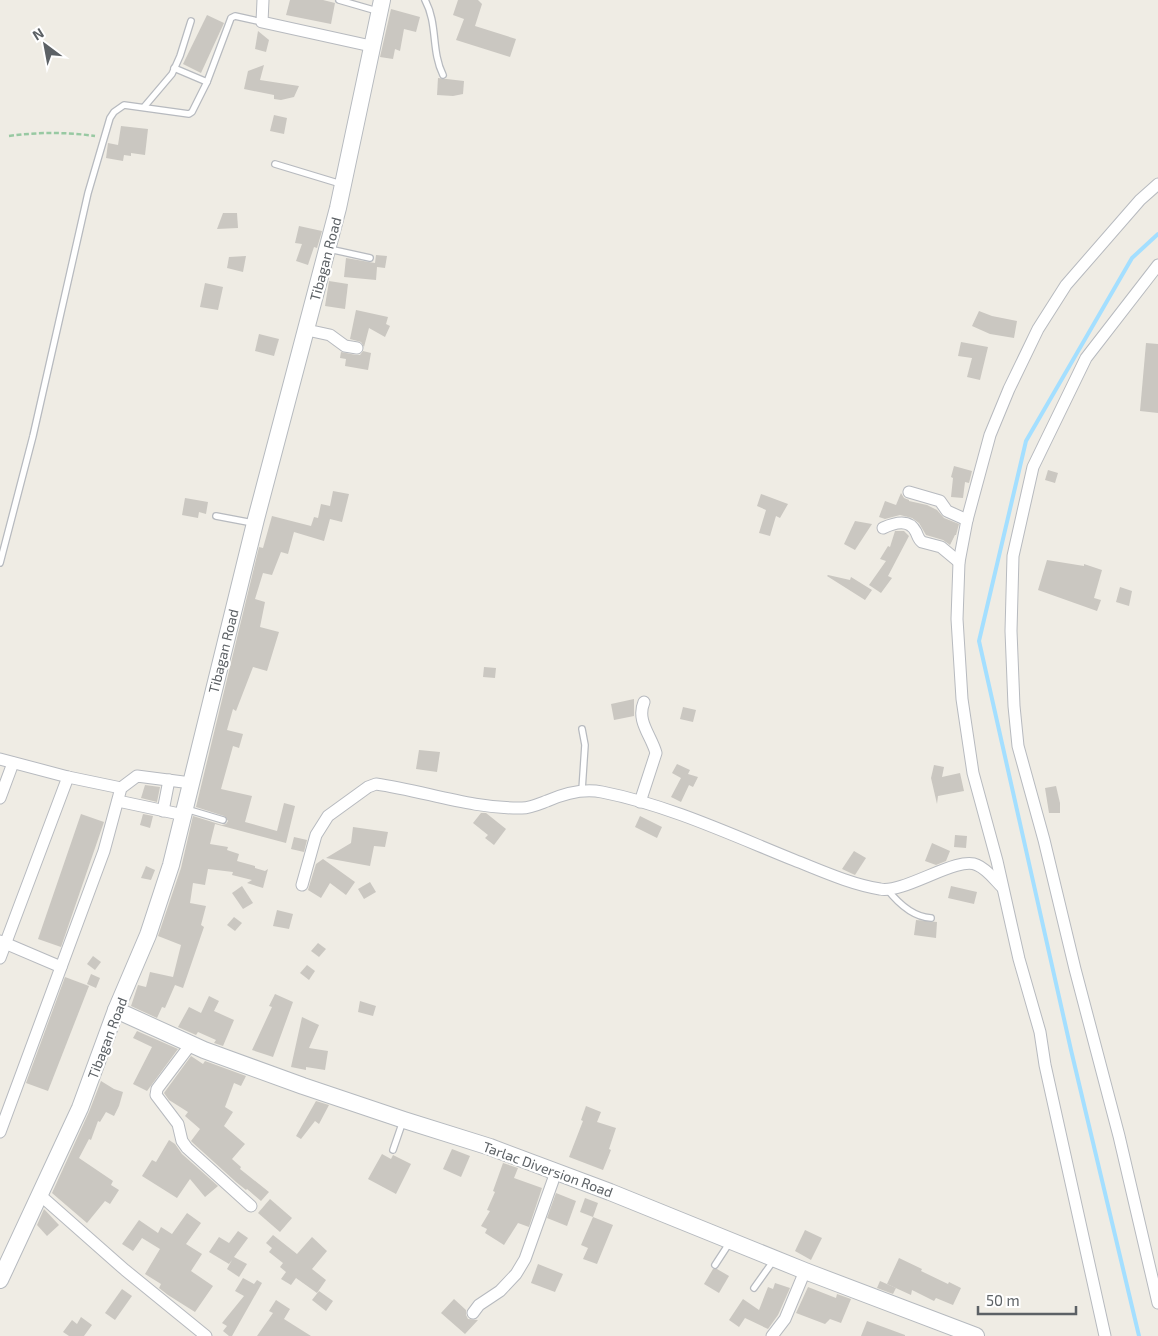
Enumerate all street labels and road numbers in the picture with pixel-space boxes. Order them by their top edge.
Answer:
street label: Tibagan Road [306,215,344,303]
street label: Tibagan Road [204,607,242,695]
street label: Tibagan Road [84,995,130,1081]
street label: Tarlac Diversion Road [481,1138,615,1200]

